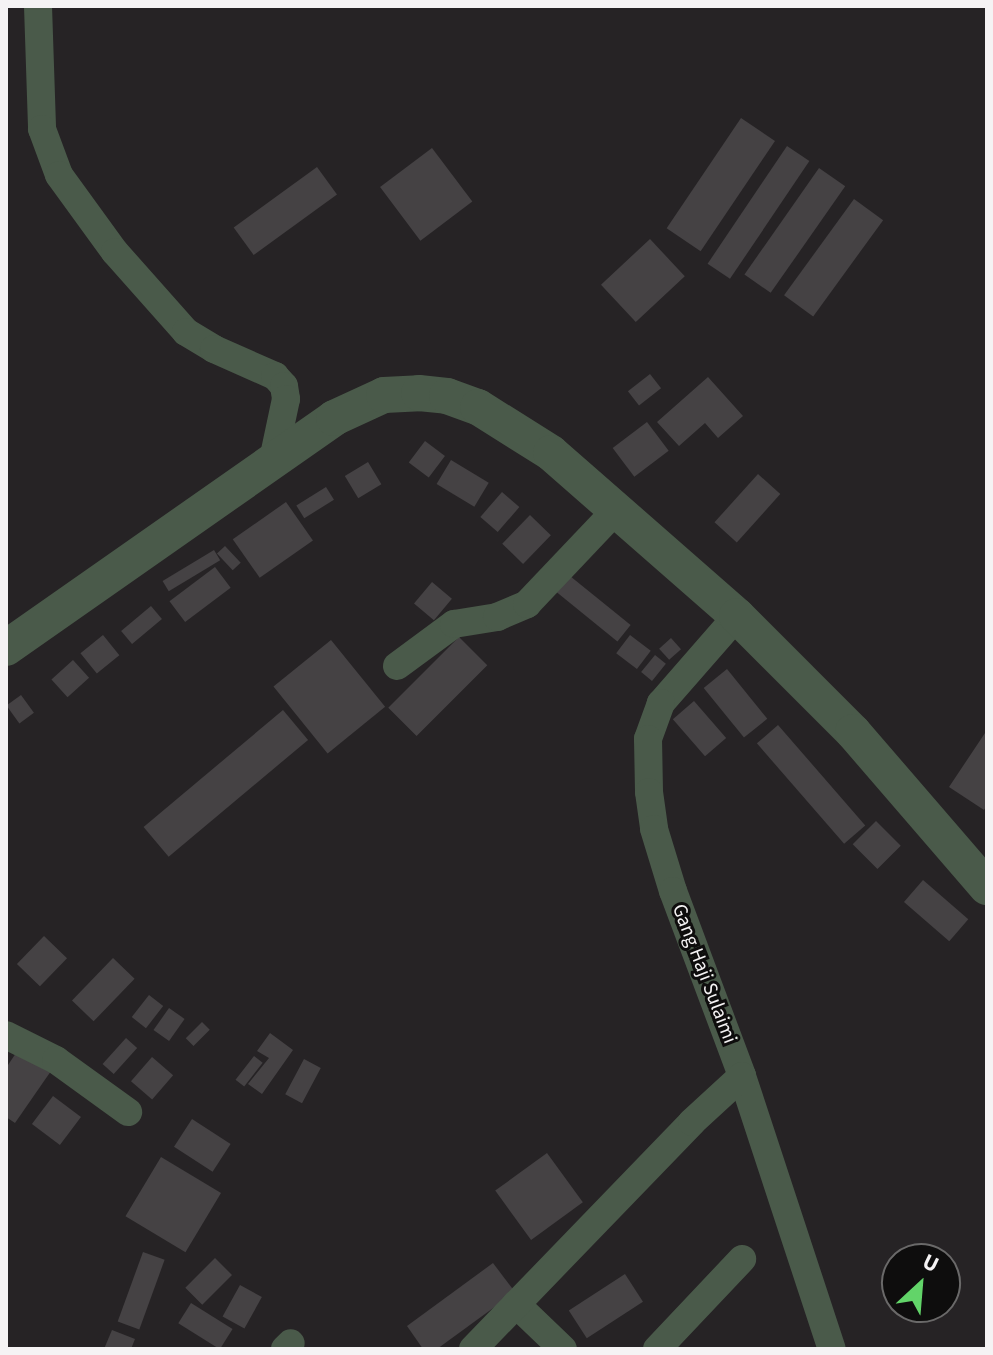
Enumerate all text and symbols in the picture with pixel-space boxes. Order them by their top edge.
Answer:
street label: Gang Haji Sulaimi [666,901,742,1047]
north arrow [881,1243,961,1323]
text: U [917,1246,944,1281]

